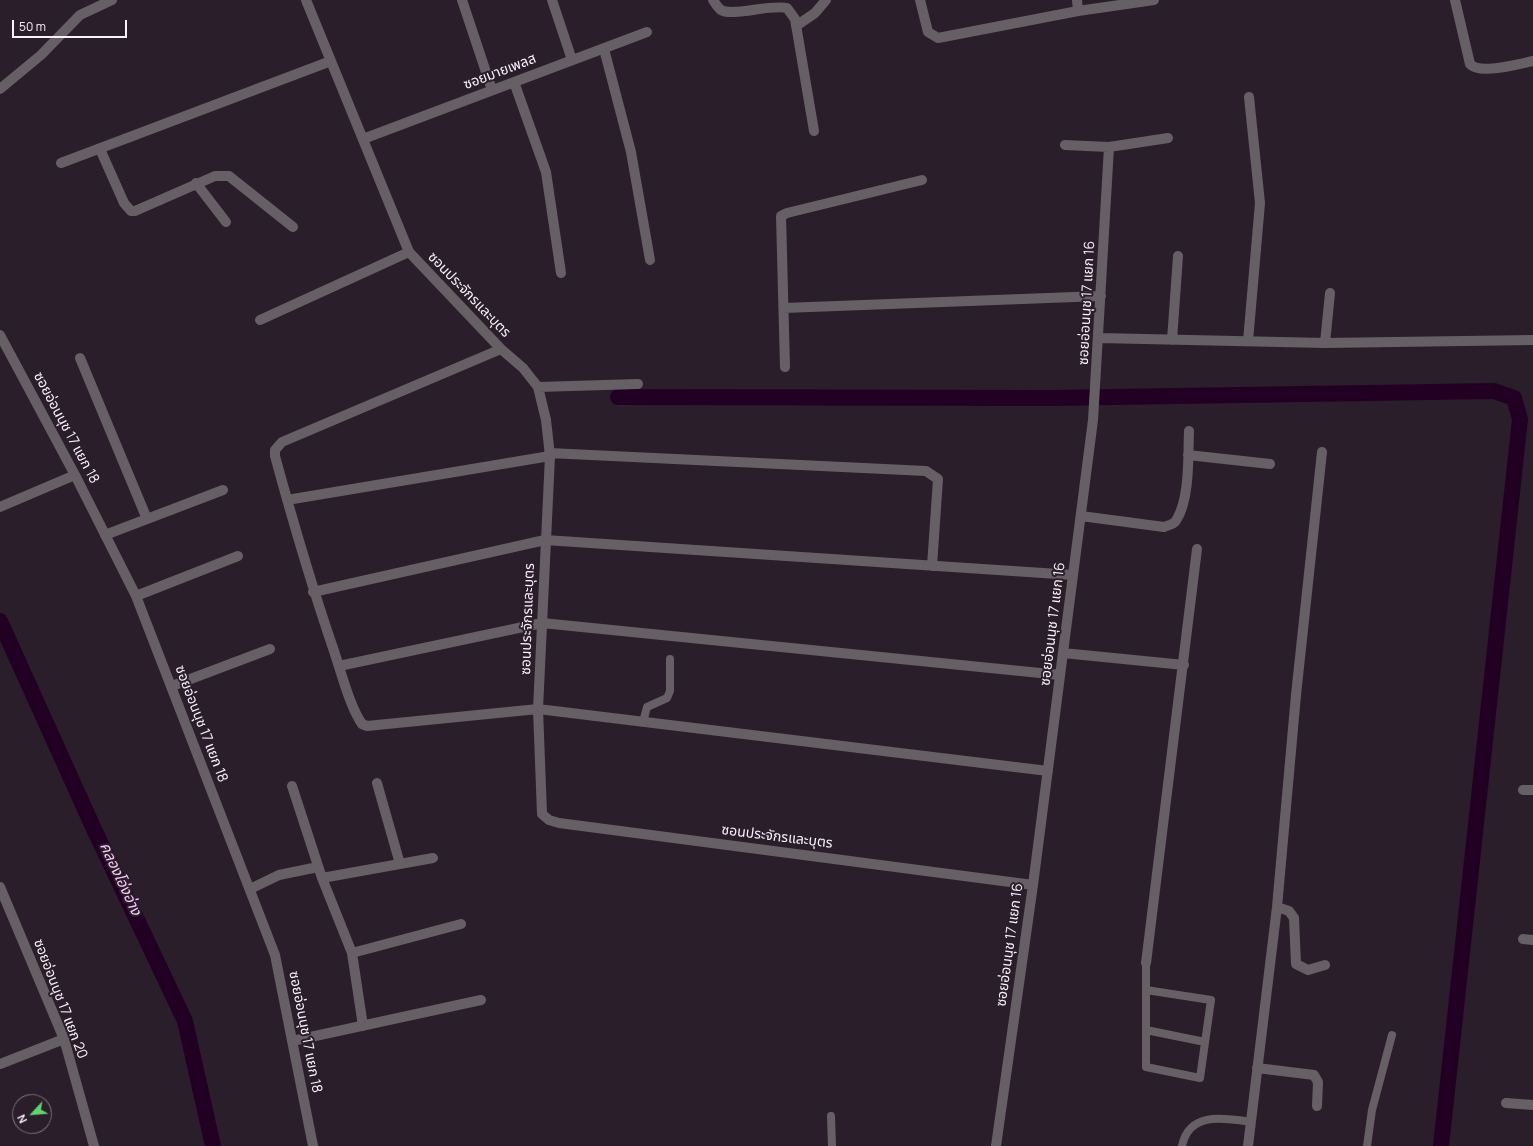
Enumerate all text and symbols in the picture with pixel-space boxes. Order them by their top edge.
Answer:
scale bar [14,12,129,38]
text: 50 m [19,18,46,35]
street label: ซอยมายเพลส [461,50,539,94]
street label: ซอยอ่อนนุช 17 แยก 16 [1075,240,1099,366]
street label: ซอนประจักรและบุตร [424,249,514,341]
street label: ซอยอ่อนนุช 17 แยก 18 [30,369,102,487]
street label: ซอยอ่อนนุช 17 แยก 16 [1037,561,1069,687]
street label: ซอนประจักรและบุตร [518,563,538,675]
street label: ซอยอ่อนนุช 17 แยก 18 [171,663,231,785]
street label: ซอนประจักรและบุตร [720,822,834,852]
water label: คลองโอ่งอ่าง [95,840,145,918]
street label: ซอยอ่อนนุช 17 แยก 16 [993,882,1027,1008]
street label: ซอยอ่อนนุช 17 แยก 20 [29,937,91,1061]
street label: ซอยอ่อนนุช 17 แยก 18 [285,970,325,1094]
north arrow [12,1094,52,1134]
text: N [13,1112,30,1126]

